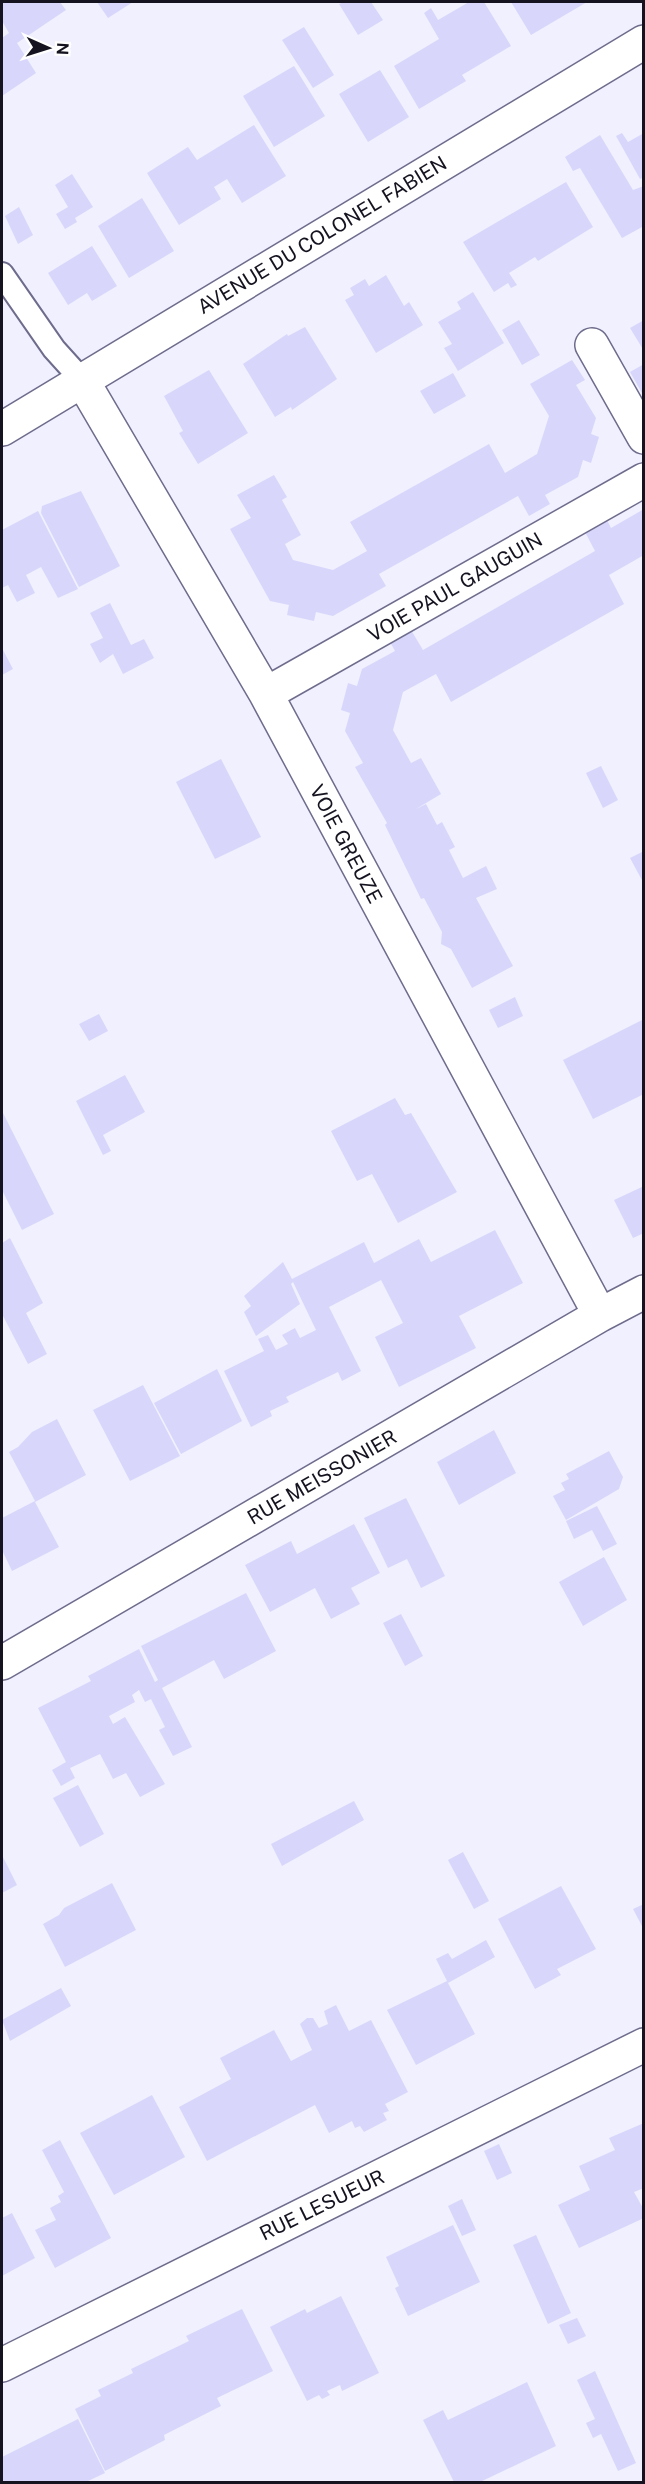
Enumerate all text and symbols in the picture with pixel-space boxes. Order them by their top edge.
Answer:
north arrow [18,18,78,78]
text: N [53,42,72,56]
street label: AVENUE DU COLONEL FABIEN [193,151,451,319]
street label: VOIE PAUL GAUGUIN [363,527,547,647]
street label: VOIE GREUZE [305,781,387,907]
street label: RUE MEISSONIER [243,1424,401,1530]
street label: RUE LESUEUR [256,2164,388,2246]

